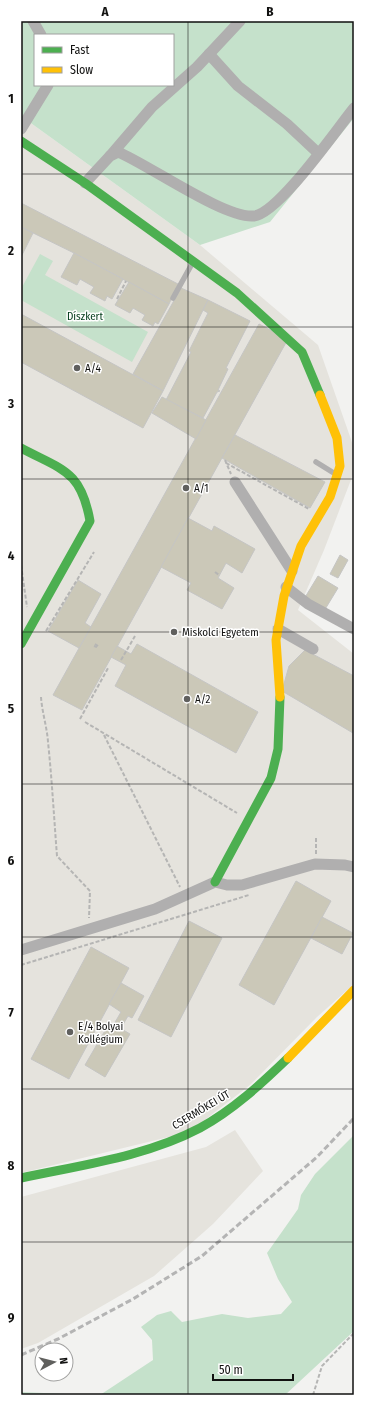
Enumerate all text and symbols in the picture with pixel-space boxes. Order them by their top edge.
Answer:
text: A [100,4,109,19]
text: B [266,4,274,19]
legend [34,34,174,86]
text: Fast [70,43,89,57]
text: Slow [70,63,93,77]
text: 1 [8,91,14,106]
text: 2 [7,243,14,258]
park label: Díszkert [67,310,103,323]
place label: A/4 [85,362,101,375]
marker: A/4 [72,363,82,373]
text: 3 [7,396,14,411]
place label: A/1 [194,482,209,495]
marker: A/1 [181,483,191,493]
text: 4 [8,548,15,563]
place label: Miskolci Egyetem [182,626,259,639]
marker: Miskolci Egyetem [169,627,179,637]
place label: A/2 [195,693,210,706]
marker: A/2 [182,694,192,704]
text: 5 [8,701,14,716]
text: 6 [8,853,15,868]
text: 7 [8,1005,14,1020]
place label: E/4 Bolyai Kollégium [78,1020,123,1046]
marker: E/4 Bolyai Kollégium [65,1027,75,1037]
street label: CSERMŐKEI ÚT [169,1086,233,1132]
text: 8 [8,1158,15,1173]
text: 9 [8,1310,15,1325]
north arrow [34,1342,74,1382]
scale bar [213,1356,293,1382]
text: N [57,1357,70,1365]
text: 50 m [219,1363,243,1377]

